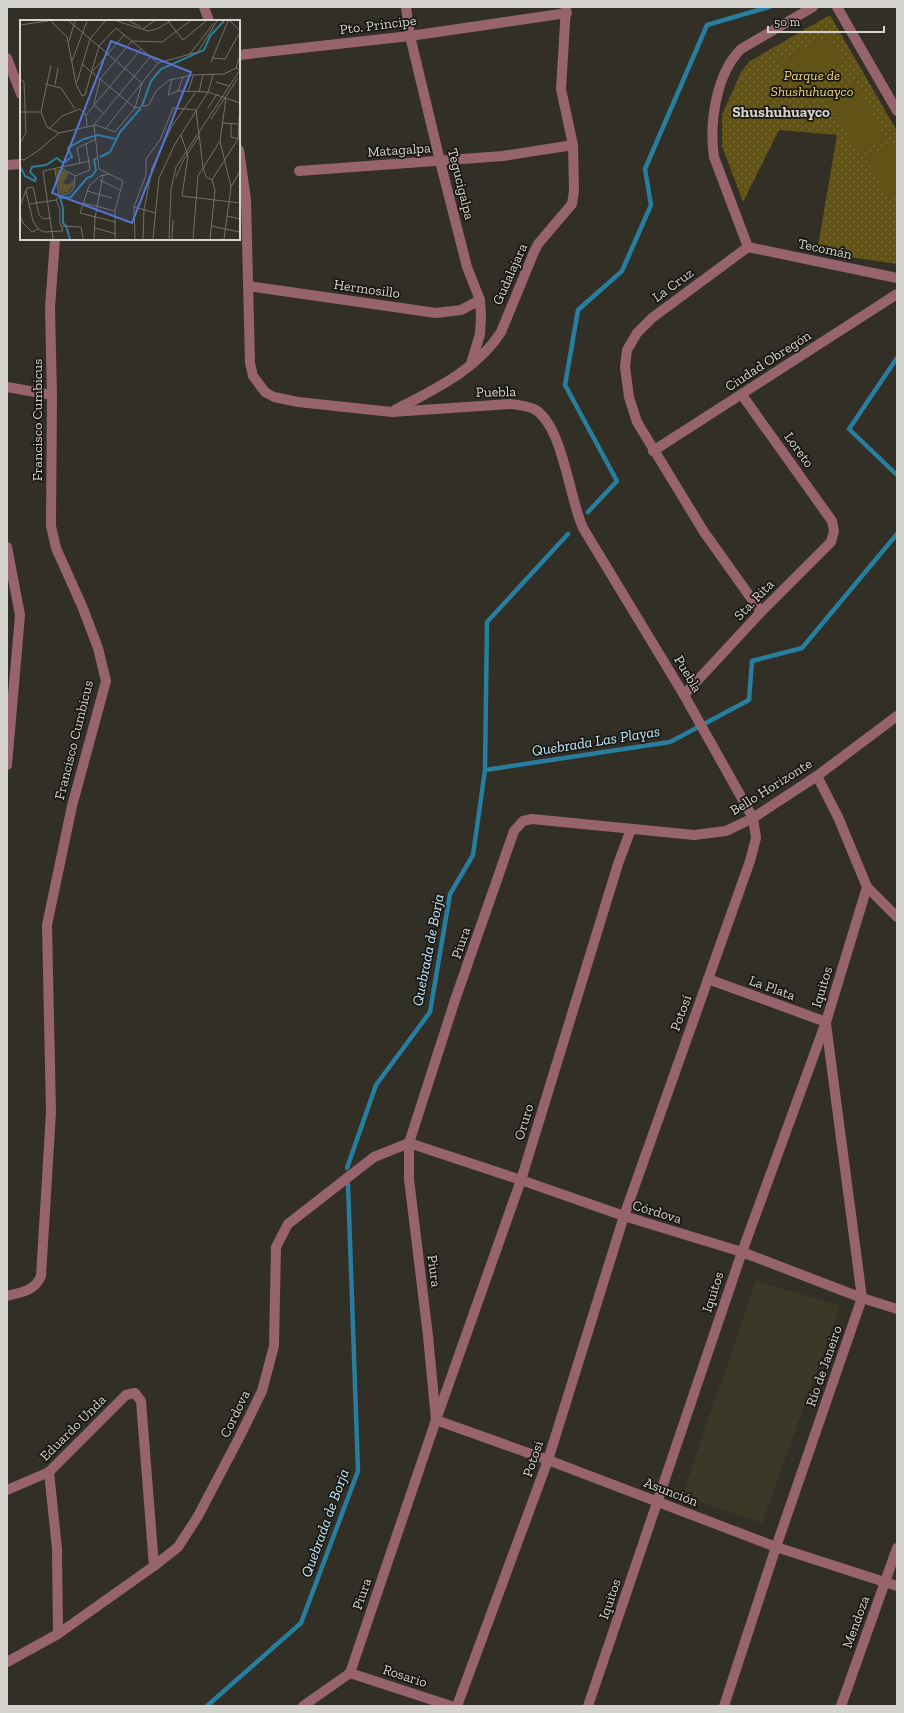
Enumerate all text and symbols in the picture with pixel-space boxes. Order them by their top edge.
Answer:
scale bar [768,8,884,34]
street label: Pto. Principe [339,12,418,38]
text: 50 m [774,15,801,29]
inset map [20,20,240,240]
park label: Parque de Shushuhuayco [771,67,854,100]
district label: Shushuhuayco [732,103,830,121]
street label: Matagalpa [367,139,432,161]
street label: Tegucigalpa [444,147,478,222]
street label: Tecomán [796,235,854,263]
street label: Gudalajara [489,240,531,307]
street label: La Cruz [649,264,697,306]
street label: Hermosillo [333,276,401,302]
street label: Ciudad Obregón [722,327,814,395]
street label: Francisco Cumbicus [29,359,46,481]
street label: Puebla [476,383,517,401]
street label: Loreto [780,429,818,471]
street label: Sta. Rita [730,576,778,624]
street label: Puebla [670,652,706,696]
street label: Francisco Cumbicus [51,678,97,802]
water label: Quebrada Las Playas [531,722,661,760]
street label: Bello Horizonte [727,755,816,819]
water label: Quebrada de Borja [408,892,448,1008]
street label: Piura [448,925,474,961]
street label: Iquitos [808,964,836,1010]
street label: La Plata [747,972,798,1004]
street label: Potosí [667,992,695,1033]
street label: Oruro [510,1102,538,1142]
street label: Córdova [630,1196,684,1228]
street label: Piura [424,1254,444,1288]
street label: Iquitos [698,1269,728,1315]
street label: Río de Janeiro [802,1323,846,1409]
street label: Cordova [216,1387,254,1440]
street label: Eduardo Unda [36,1391,110,1465]
street label: Potosi [519,1439,547,1479]
water label: Quebrada de Borja [297,1466,353,1580]
street label: Asunción [641,1474,701,1510]
street label: Piura [349,1576,375,1612]
street label: Iquitos [595,1576,625,1622]
street label: Mendoza [839,1593,873,1651]
street label: Rosario [381,1661,429,1691]

